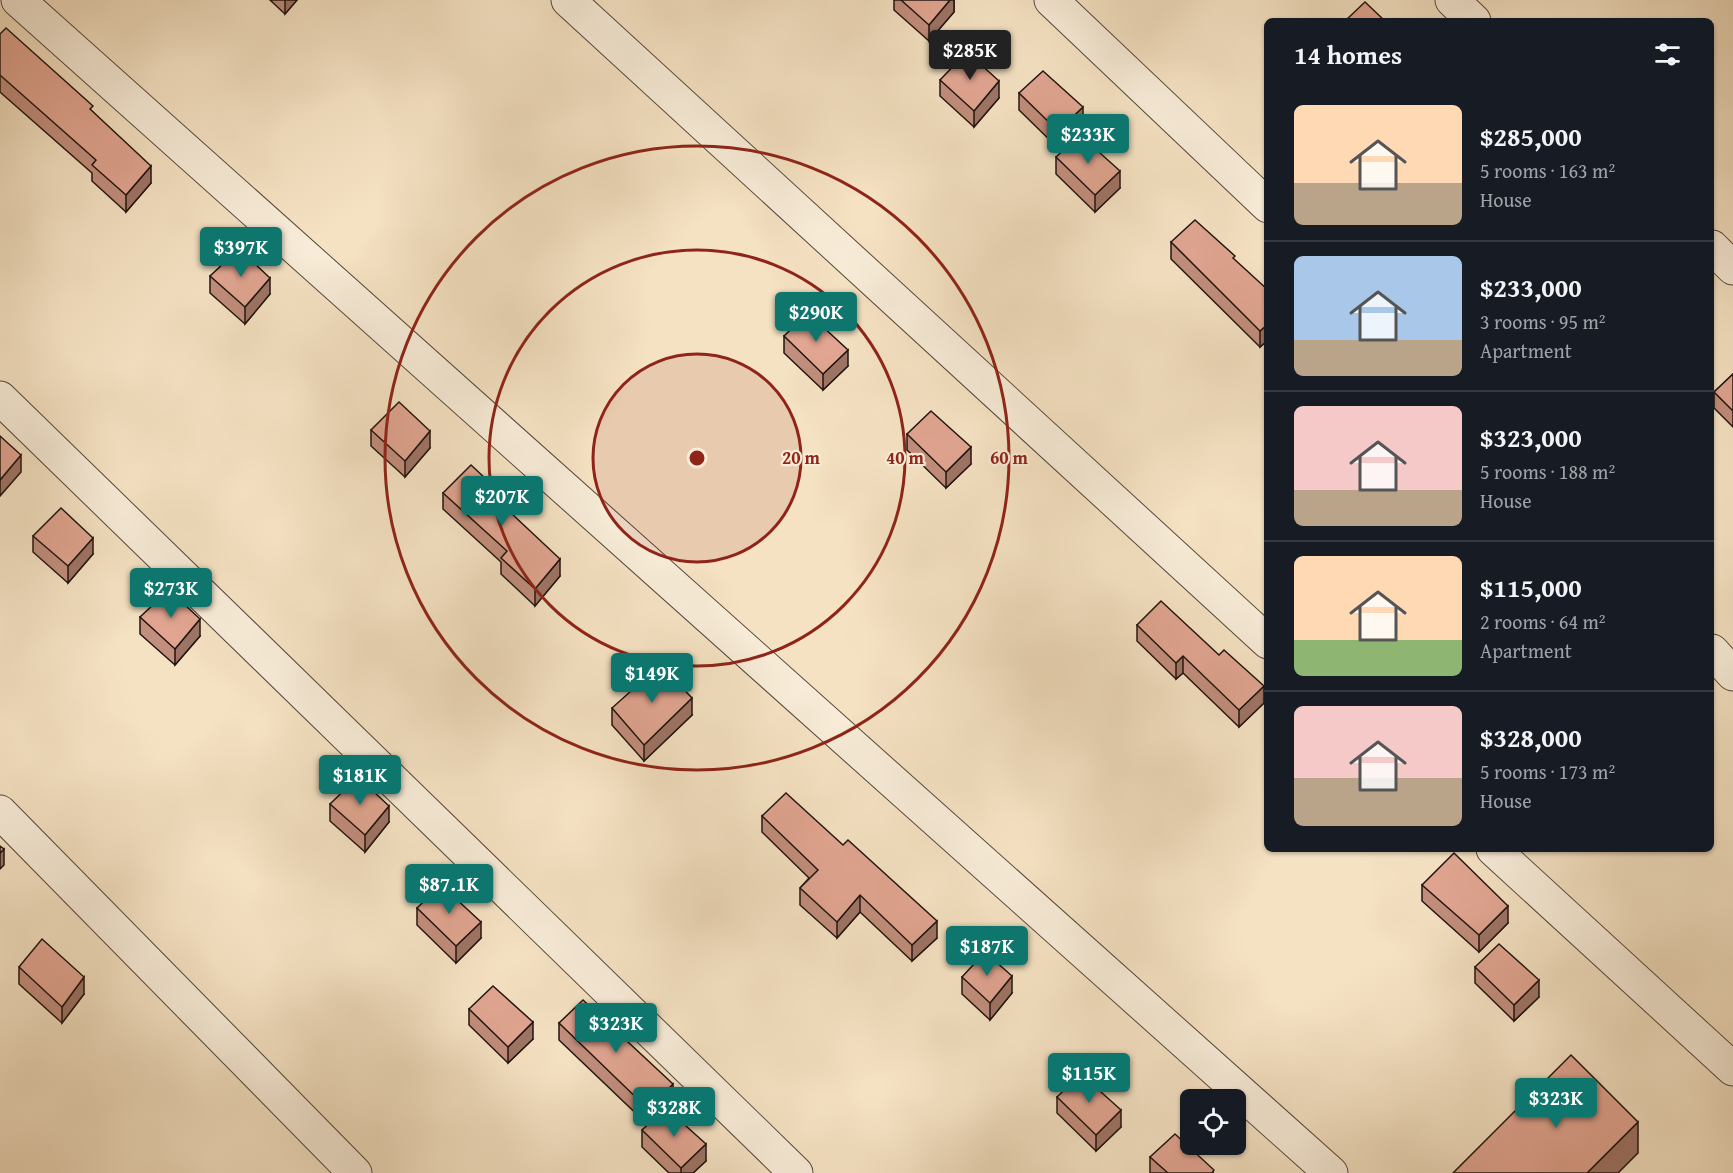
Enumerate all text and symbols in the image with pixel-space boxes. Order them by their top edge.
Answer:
pin: $285K [928,30,1012,81]
text: $285K [943,35,997,64]
text: 14 homes [1294,35,1402,74]
icon: filters [1651,38,1684,71]
pin: $233K [1046,114,1130,165]
text: $285,000 [1480,117,1582,156]
text: $233K [1061,119,1115,148]
icon: home [1342,129,1414,201]
text: 5 rooms · 163 m² [1480,156,1615,185]
text: House [1480,185,1532,214]
pin: $397K [199,227,283,278]
text: $397K [214,232,268,261]
text: $233,000 [1480,268,1582,307]
icon: home [1342,280,1414,352]
pin: $290K [774,292,858,343]
text: $290K [789,297,843,326]
text: 3 rooms · 95 m² [1480,307,1606,336]
text: Apartment [1480,336,1572,365]
text: $323,000 [1480,418,1582,457]
icon: home [1342,430,1414,502]
text: 20 m [782,444,821,471]
text: 40 m [886,444,925,471]
text: 60 m [990,444,1029,471]
centre of rings [687,448,707,468]
text: 5 rooms · 188 m² [1480,457,1615,486]
pin: $207K [460,476,544,527]
text: $207K [475,481,529,510]
text: House [1480,486,1532,515]
pin: $273K [129,568,213,619]
text: $115,000 [1480,568,1582,607]
text: $273K [144,573,198,602]
icon: home [1342,580,1414,652]
text: 2 rooms · 64 m² [1480,607,1606,636]
text: Apartment [1480,636,1572,665]
pin: $149K [610,653,694,704]
text: $149K [625,658,679,687]
text: $328,000 [1480,718,1582,757]
icon: home [1342,730,1414,802]
pin: $181K [318,755,402,806]
text: 5 rooms · 173 m² [1480,757,1615,786]
text: $181K [333,760,387,789]
text: House [1480,786,1532,815]
pin: $87.1K [400,864,498,915]
text: $87.1K [419,869,479,898]
pin: $187K [945,926,1029,977]
text: $187K [960,931,1014,960]
pin: $323K [574,1003,658,1054]
text: $323K [589,1008,643,1037]
pin: $115K [1047,1053,1131,1104]
text: $115K [1062,1058,1116,1087]
pin: $323K [1514,1078,1598,1129]
text: $323K [1529,1083,1583,1112]
pin: $328K [632,1087,716,1138]
map controls [1180,1089,1246,1155]
button: locate [1180,1089,1246,1155]
text: $328K [647,1092,701,1121]

